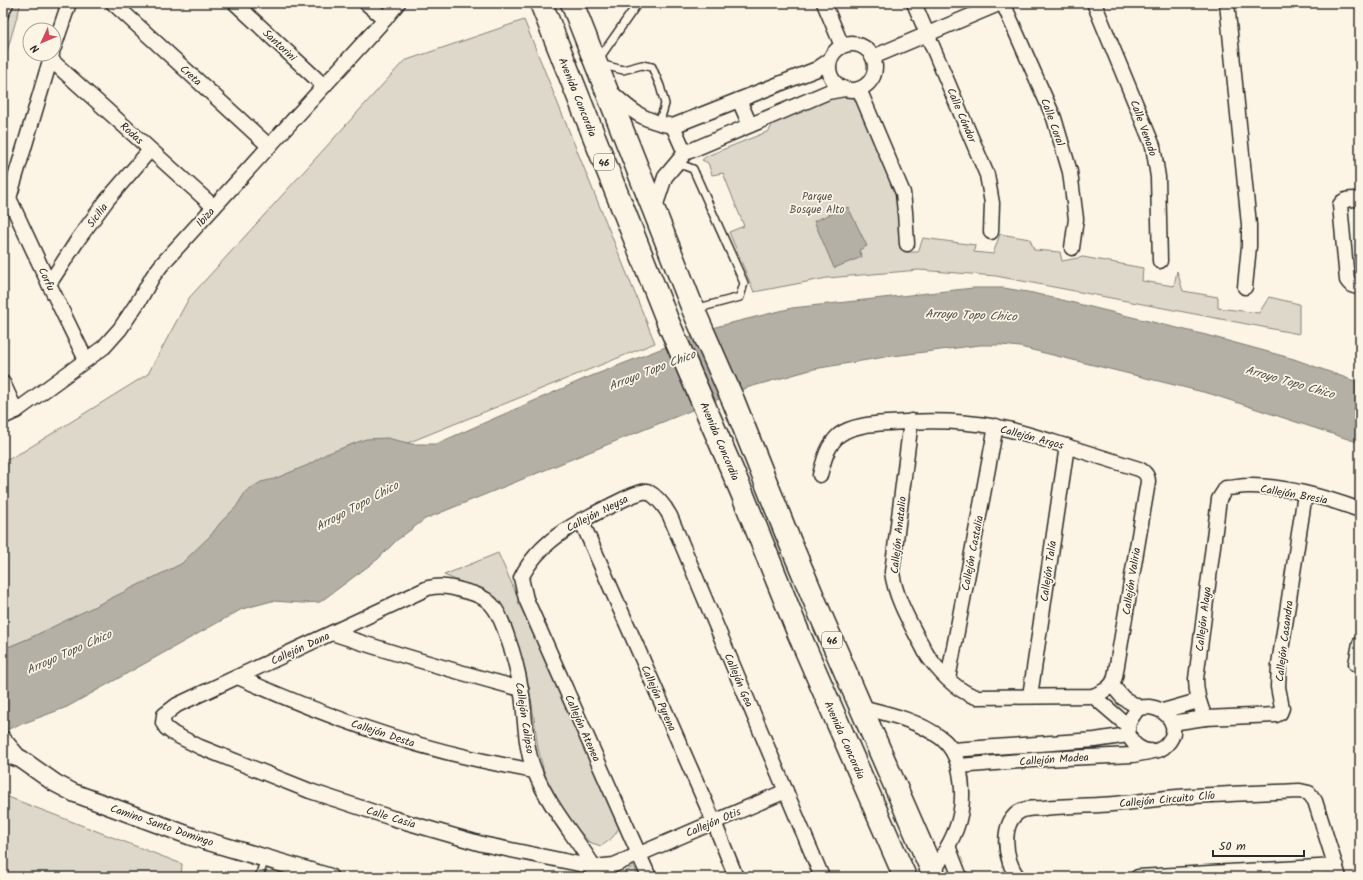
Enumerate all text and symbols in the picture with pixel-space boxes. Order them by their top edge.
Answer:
north arrow [22,22,62,62]
street label: Santorini [258,25,301,67]
text: N [27,39,44,57]
street label: Avenida Concordia [553,55,601,140]
street label: Creta [175,61,205,91]
street label: Calle Cóndor [941,85,981,147]
street label: Calle Coral [1035,96,1069,149]
street label: Calle Venado [1125,98,1162,159]
street label: Rodas [115,118,148,150]
road number: 46 [594,154,614,170]
park label: Parque Bosque Alto [789,188,845,219]
street label: Sicilia [83,200,113,232]
street label: Ibiza [192,204,220,232]
street label: Corfu [33,264,60,295]
water label: Arroyo Topo Chico [925,304,1019,327]
water label: Arroyo Topo Chico [606,345,700,396]
water label: Arroyo Topo Chico [1243,361,1338,405]
street label: Avenida Concordia [694,399,744,484]
street label: Callejón Argos [998,421,1066,455]
water label: Arroyo Topo Chico [312,476,404,536]
street label: Callejón Bresia [1259,480,1329,510]
street label: Callejón Neysa [563,491,632,537]
street label: Callejón Anatalio [886,496,912,575]
street label: Callejón Castalia [957,514,989,592]
street label: Callejón Talía [1036,539,1062,603]
street label: Callejón Valiria [1118,546,1146,616]
street label: Callejón Alaya [1191,586,1217,652]
street label: Callejón Casandra [1271,599,1299,683]
water label: Arroyo Topo Chico [23,625,116,680]
street label: Callejón Dana [268,627,333,670]
road number: 46 [822,632,842,648]
street label: Callejón Gea [719,651,757,710]
street label: Callejón Pyrena [635,662,681,734]
street label: Callejón Calipso [509,681,539,755]
street label: Callejón Atenea [559,692,605,765]
street label: Avenida Concordia [819,698,869,782]
street label: Callejón Desta [348,715,417,753]
street label: Callejón Madea [1019,749,1089,771]
street label: Callejón Circuito Clío [1118,787,1216,813]
street label: Camino Santo Domingo [107,800,216,852]
street label: Calle Casia [364,802,418,834]
street label: Callejón Otis [683,803,744,843]
scale bar [1213,832,1304,858]
text: 50 m [1219,837,1246,856]

